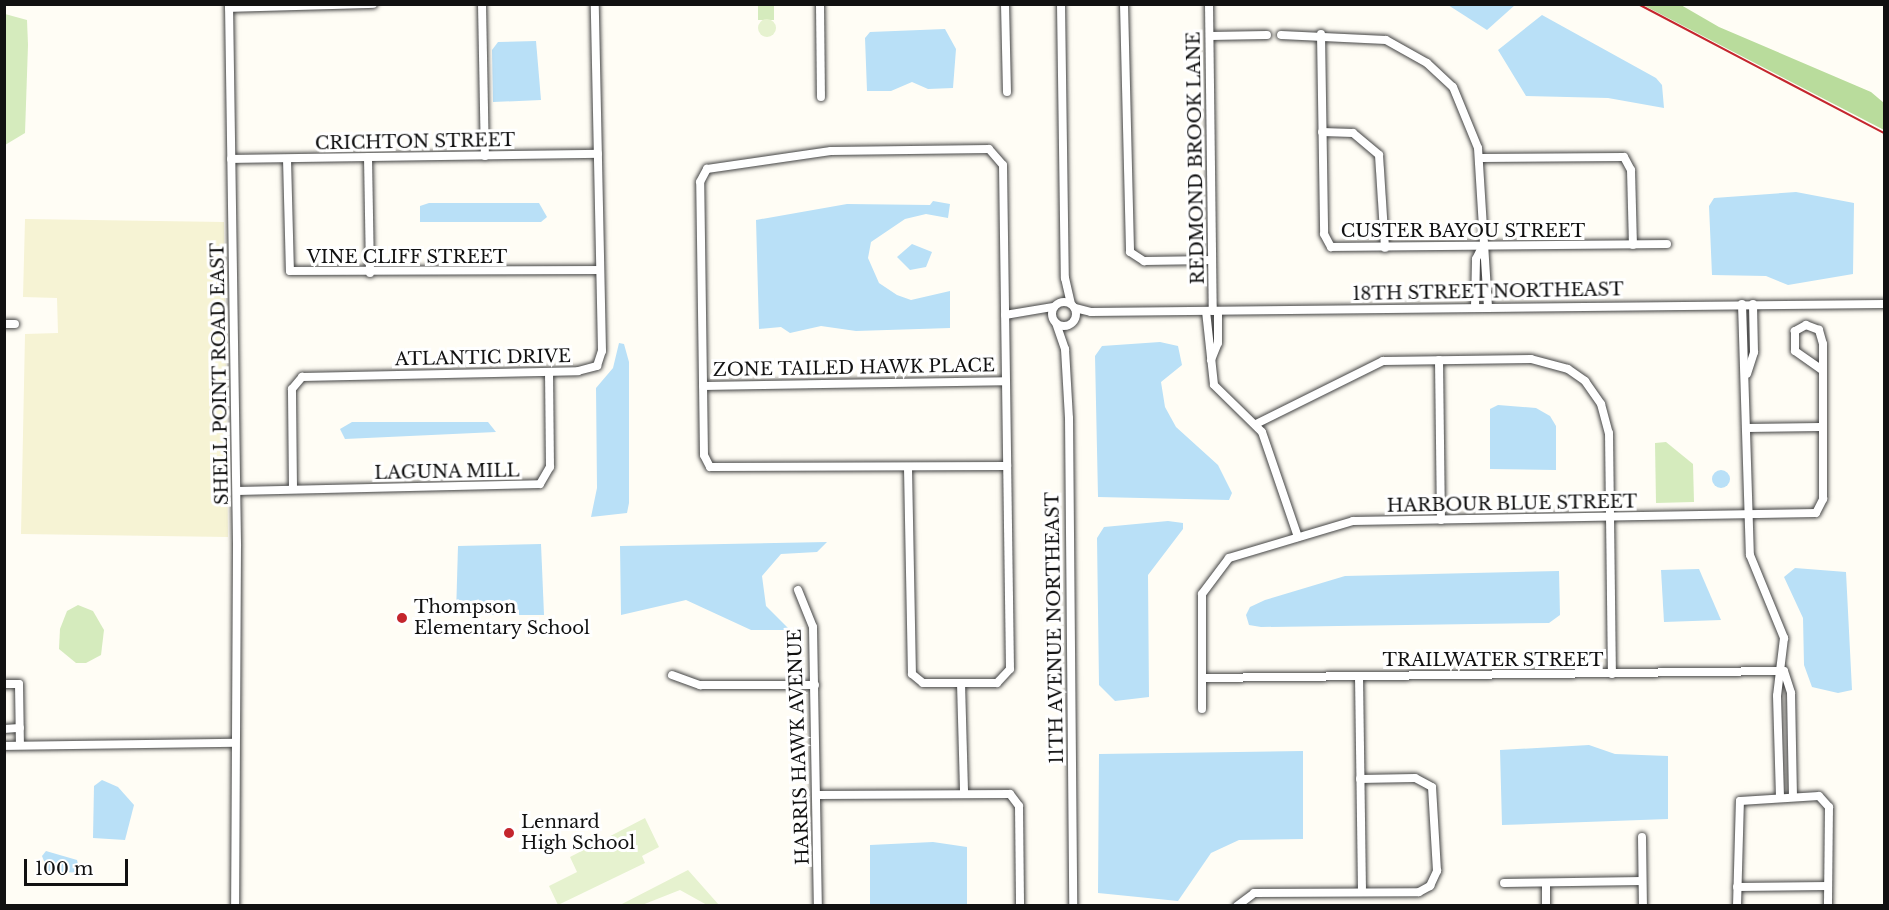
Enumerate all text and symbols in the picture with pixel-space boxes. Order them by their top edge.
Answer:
street label: REDMOND BROOK LANE [1183,31,1209,285]
street label: CRICHTON STREET [315,129,515,155]
street label: CUSTER BAYOU STREET [1340,220,1586,242]
street label: SHELL POINT ROAD EAST [207,242,233,506]
street label: VINE CLIFF STREET [306,246,508,268]
street label: 18TH STREET NORTHEAST [1352,279,1624,305]
street label: ATLANTIC DRIVE [395,346,571,370]
street label: ZONE TAILED HAWK PLACE [712,355,996,381]
street label: LAGUNA MILL [374,460,520,484]
street label: HARBOUR BLUE STREET [1386,491,1638,517]
street label: 11TH AVENUE NORTHEAST [1042,492,1068,764]
place label: Thompson Elementary School [414,597,590,640]
marker: Thompson Elementary School [395,611,409,625]
street label: HARRIS HAWK AVENUE [784,628,814,866]
street label: TRAILWATER STREET [1382,649,1604,671]
place label: Lennard High School [521,812,635,854]
marker: Lennard High School [502,826,516,840]
scale bar [27,847,130,885]
text: 100 m [35,858,93,880]

